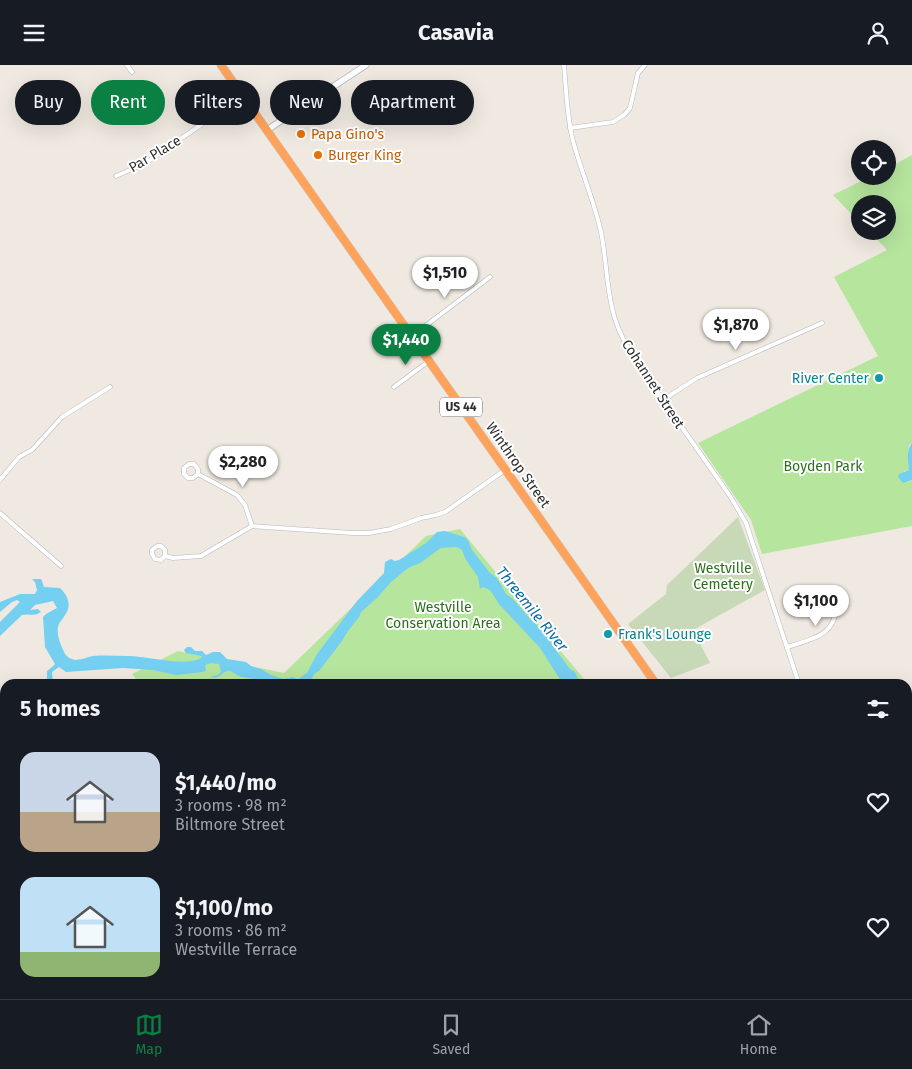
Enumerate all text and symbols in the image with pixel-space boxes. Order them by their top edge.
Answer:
icon: menu [20,19,48,47]
text: Casavia [418,19,494,46]
icon: person [864,19,892,47]
chip: Buy [15,80,81,125]
chip: Rent [91,80,165,125]
chip: Filters [175,80,260,125]
chip: New [270,80,341,125]
chip: Apartment [351,80,474,125]
place label: Papa Gino's [311,126,384,143]
marker: Papa Gino's [295,128,307,140]
street label: Par Place [126,132,184,176]
map controls [851,140,896,240]
button: locate [851,140,896,185]
place label: Burger King [328,147,402,164]
marker: Burger King [312,149,324,161]
button: layers [851,195,896,240]
pin: $1,510 [404,257,486,299]
text: $1,510 [423,263,467,282]
pin: $1,870 [695,309,777,351]
text: $1,870 [713,315,759,334]
pin: $1,440 [365,323,447,366]
text: $1,440 [383,330,429,349]
street label: Cohannet Street [618,336,689,432]
place label: River Center [792,370,870,387]
marker: River Center [873,372,885,384]
road number: US 44 [440,397,482,417]
street label: Winthrop Street [482,419,554,512]
pin: $2,280 [202,445,284,488]
text: $2,280 [219,452,267,471]
park label: Boyden Park [784,458,863,475]
park label: Westville Cemetery [693,560,753,593]
water label: Threemile River [492,563,572,656]
pin: $1,100 [775,585,857,627]
text: $1,100 [794,591,838,610]
park label: Westville Conservation Area [386,599,501,632]
place label: Frank's Lounge [618,626,711,643]
marker: Frank's Lounge [602,628,614,640]
icon: filters [864,695,892,723]
text: 5 homes [20,696,100,722]
text: $1,440/mo [175,770,276,796]
icon: home [60,772,120,832]
icon: heart [864,788,892,816]
text: 3 rooms · 98 m² [175,796,287,815]
text: Biltmore Street [175,815,285,834]
text: $1,100/mo [175,895,273,921]
icon: home [60,897,120,957]
icon: heart [864,913,892,941]
text: 3 rooms · 86 m² [175,921,287,940]
text: Westville Terrace [175,940,297,959]
tab: Map [135,1011,163,1058]
tab: Saved [432,1011,470,1058]
tab: Home [740,1011,777,1058]

